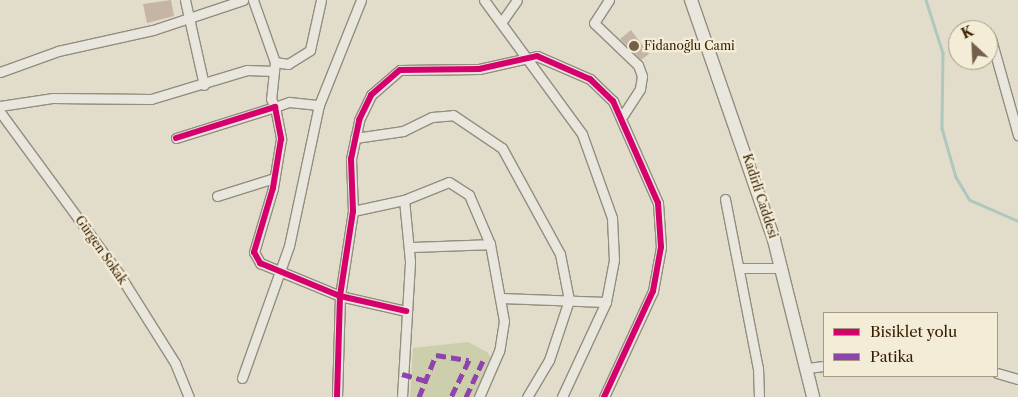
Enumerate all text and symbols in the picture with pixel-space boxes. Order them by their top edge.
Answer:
north arrow [948,20,998,70]
text: K [958,22,976,43]
place label: Fidanoğlu Cami [644,39,735,53]
marker: Fidanoğlu Cami [628,40,640,52]
street label: Kadirli Caddesi [740,152,780,240]
street label: Gürgen Sokak [72,213,130,287]
legend [823,312,998,377]
text: Bisiklet yolu [870,322,957,341]
text: Patika [870,347,914,366]

